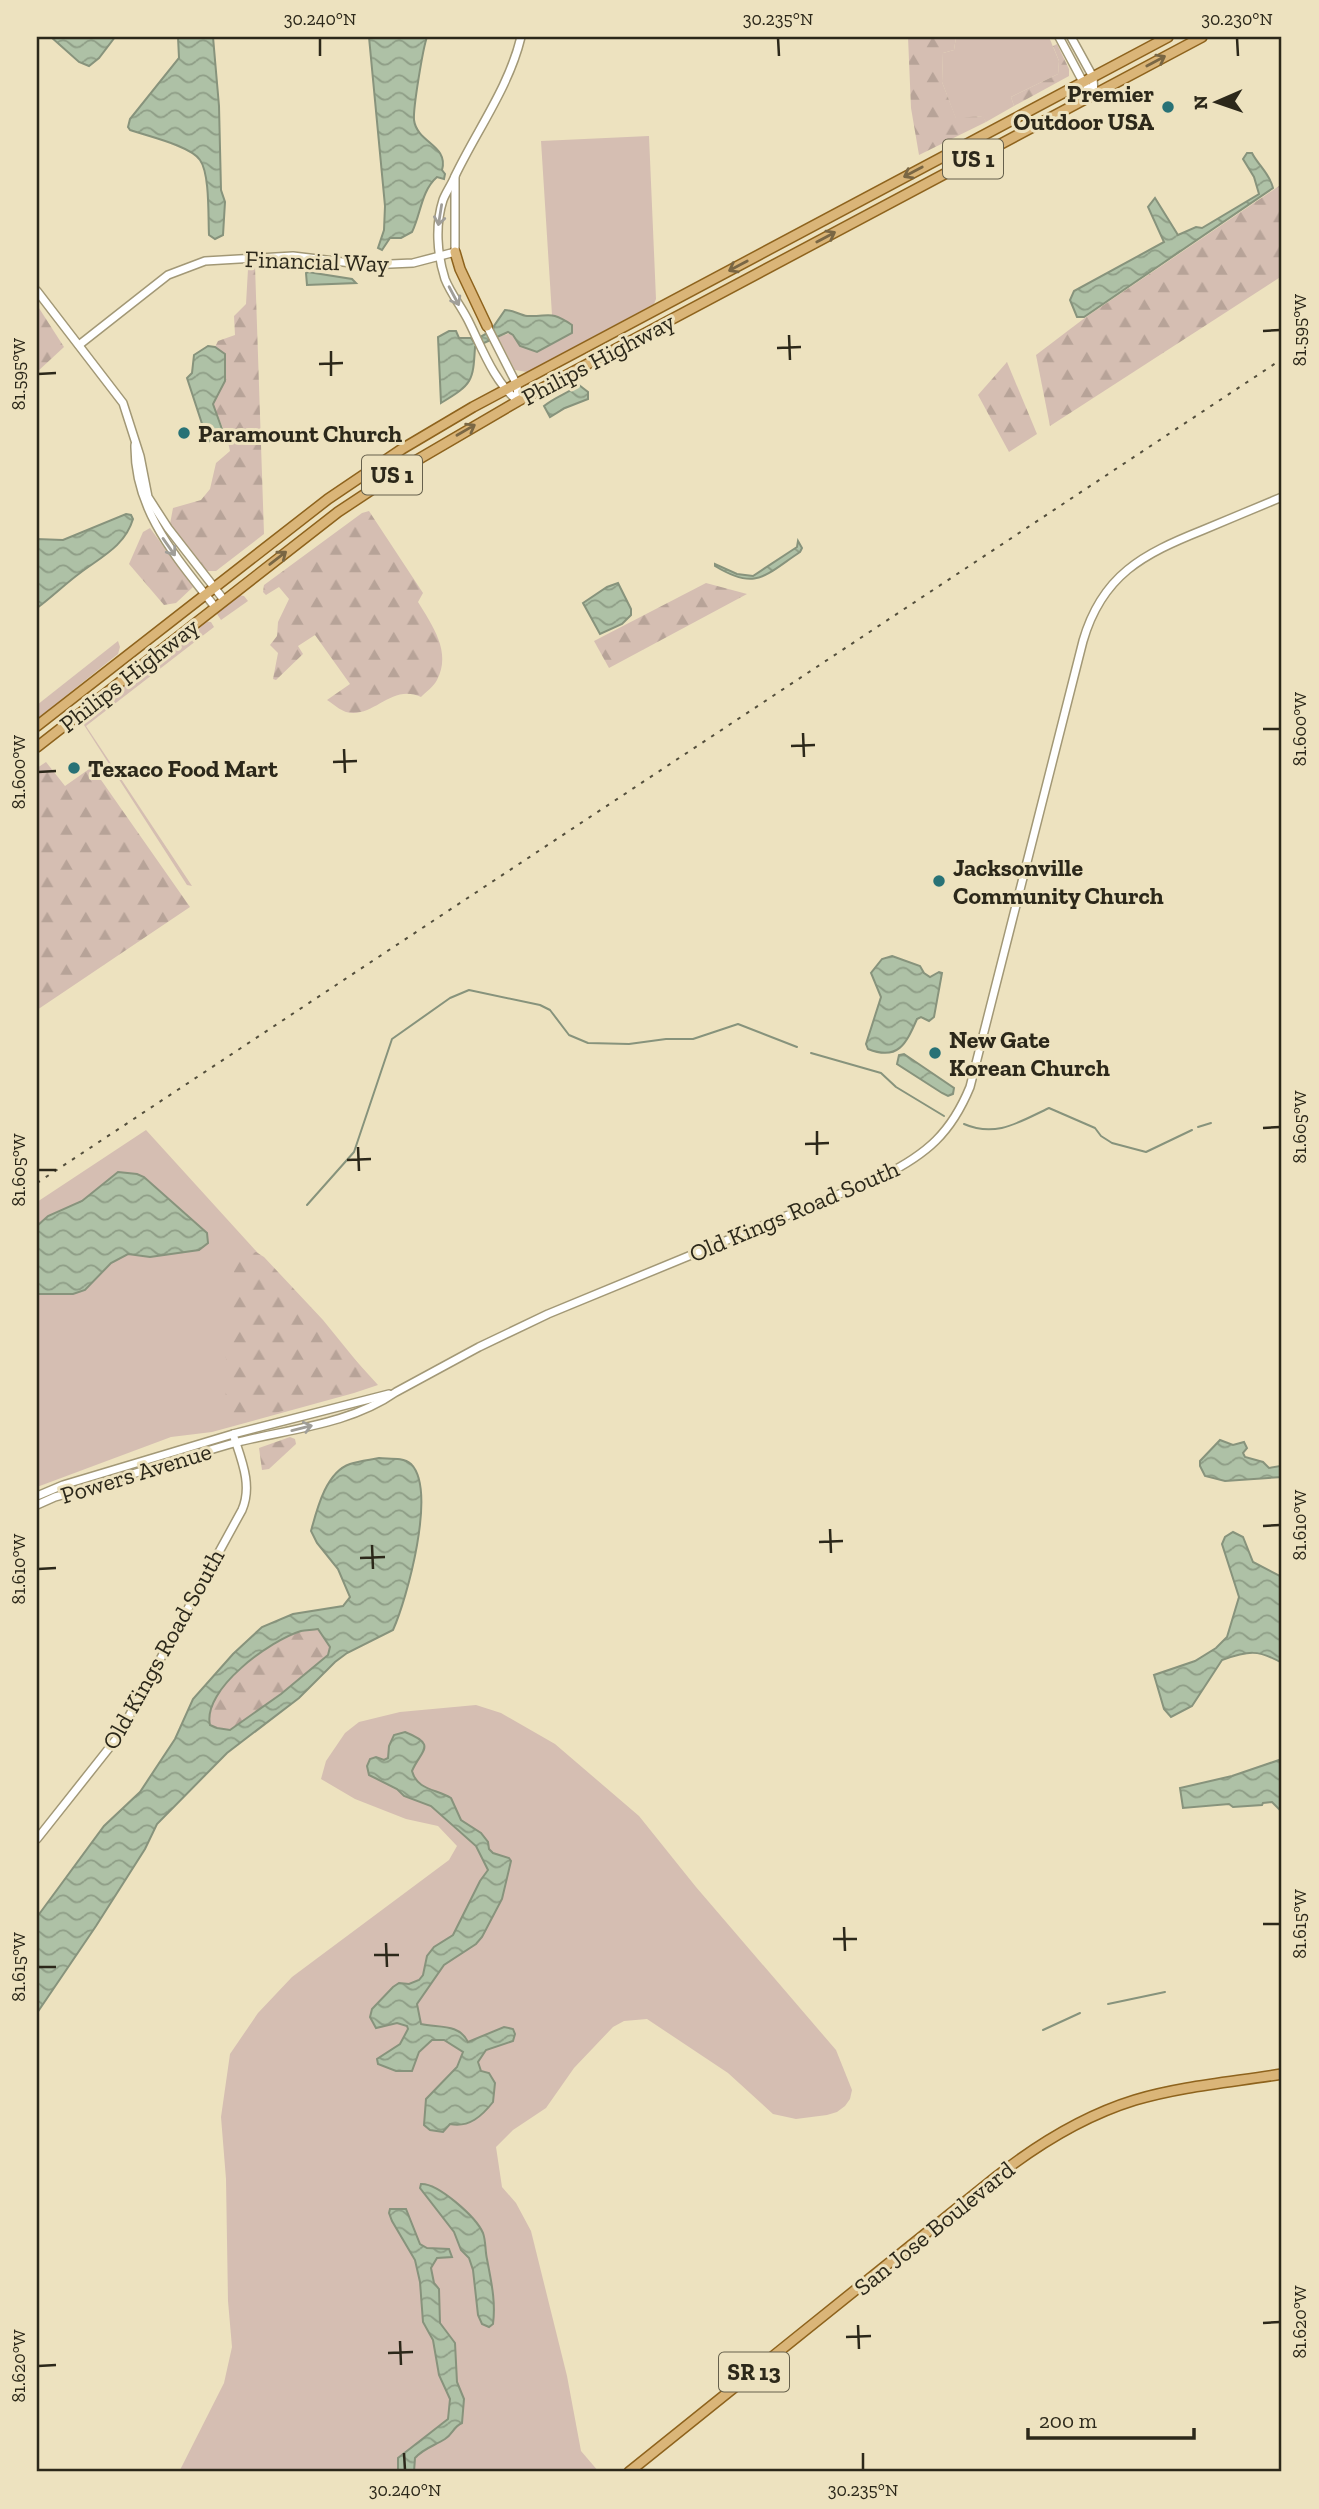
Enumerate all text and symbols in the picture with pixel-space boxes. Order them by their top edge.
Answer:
text: 30.240°N [284,8,356,30]
text: 30.235°N [743,8,813,30]
text: 30.230°N [1201,8,1273,30]
one-way arrow [1145,54,1166,68]
north arrow [1182,66,1252,136]
place label: Premier Outdoor USA [1013,79,1155,136]
text: N [1189,95,1212,110]
marker: Premier Outdoor USA [1160,99,1176,115]
road number: US 1 [943,140,1003,178]
one-way arrow [903,166,924,180]
one-way arrow [433,203,446,226]
one-way arrow [815,230,835,244]
street label: Financial Way [244,244,390,278]
one-way arrow [728,259,749,273]
one-way arrow [448,285,461,306]
text: 81.595°W [1289,294,1311,366]
street label: Philips Highway [517,306,680,411]
text: 81.595°W [8,338,30,410]
place label: Paramount Church [198,419,402,448]
one-way arrow [456,423,476,437]
marker: Paramount Church [176,425,192,441]
road number: US 1 [362,456,422,495]
one-way arrow [162,537,176,556]
one-way arrow [269,550,287,565]
street label: Philips Highway [54,611,205,738]
text: 81.600°W [1289,692,1311,766]
text: 81.600°W [8,735,30,809]
place label: Texaco Food Mart [88,754,278,783]
marker: Texaco Food Mart [66,760,82,776]
place label: Jacksonville Community Church [953,853,1164,910]
marker: Jacksonville Community Church [931,873,947,889]
place label: New Gate Korean Church [949,1025,1110,1082]
marker: New Gate Korean Church [927,1045,943,1061]
text: 81.605°W [1289,1090,1311,1164]
text: 81.605°W [8,1133,30,1207]
street label: Old Kings Road South [685,1153,904,1268]
one-way arrow [290,1421,313,1434]
street label: Powers Avenue [57,1436,215,1510]
text: 81.610°W [1289,1489,1311,1560]
text: 81.610°W [8,1533,30,1604]
street label: Old Kings Road South [96,1543,231,1754]
text: 81.615°W [1289,1889,1311,1959]
text: 81.615°W [8,1932,30,2002]
street label: San Jose Boulevard [848,2155,1020,2301]
text: 81.620°W [1289,2285,1311,2359]
text: 81.620°W [8,2329,30,2403]
road number: SR 13 [719,2352,789,2392]
scale bar [1028,2397,1195,2441]
text: 200 m [1039,2408,1097,2433]
text: 30.240°N [369,2479,441,2501]
text: 30.235°N [828,2479,898,2501]

